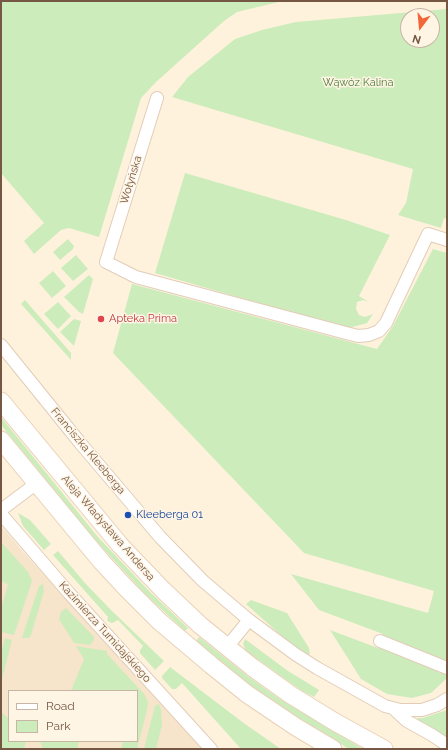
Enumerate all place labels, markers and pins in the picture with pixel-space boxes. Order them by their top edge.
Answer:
place label: Apteka Prima [109,312,177,326]
marker: Apteka Prima [96,314,106,324]
place label: Kleeberga 01 [136,508,203,522]
marker: Kleeberga 01 [123,510,133,520]

